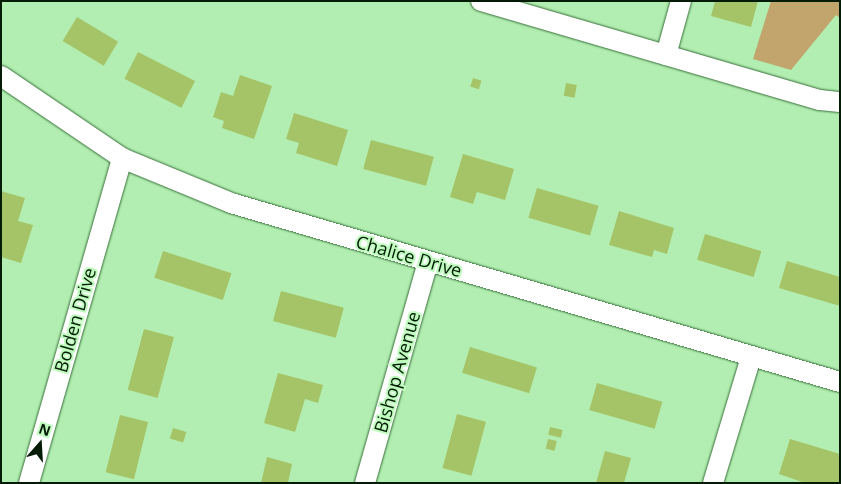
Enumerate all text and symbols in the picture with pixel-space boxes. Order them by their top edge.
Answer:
street label: Chalice Drive [354,231,464,281]
street label: Bolden Drive [50,265,100,375]
street label: Bishop Avenue [369,309,425,435]
north arrow [15,419,65,469]
text: N [37,419,54,440]

